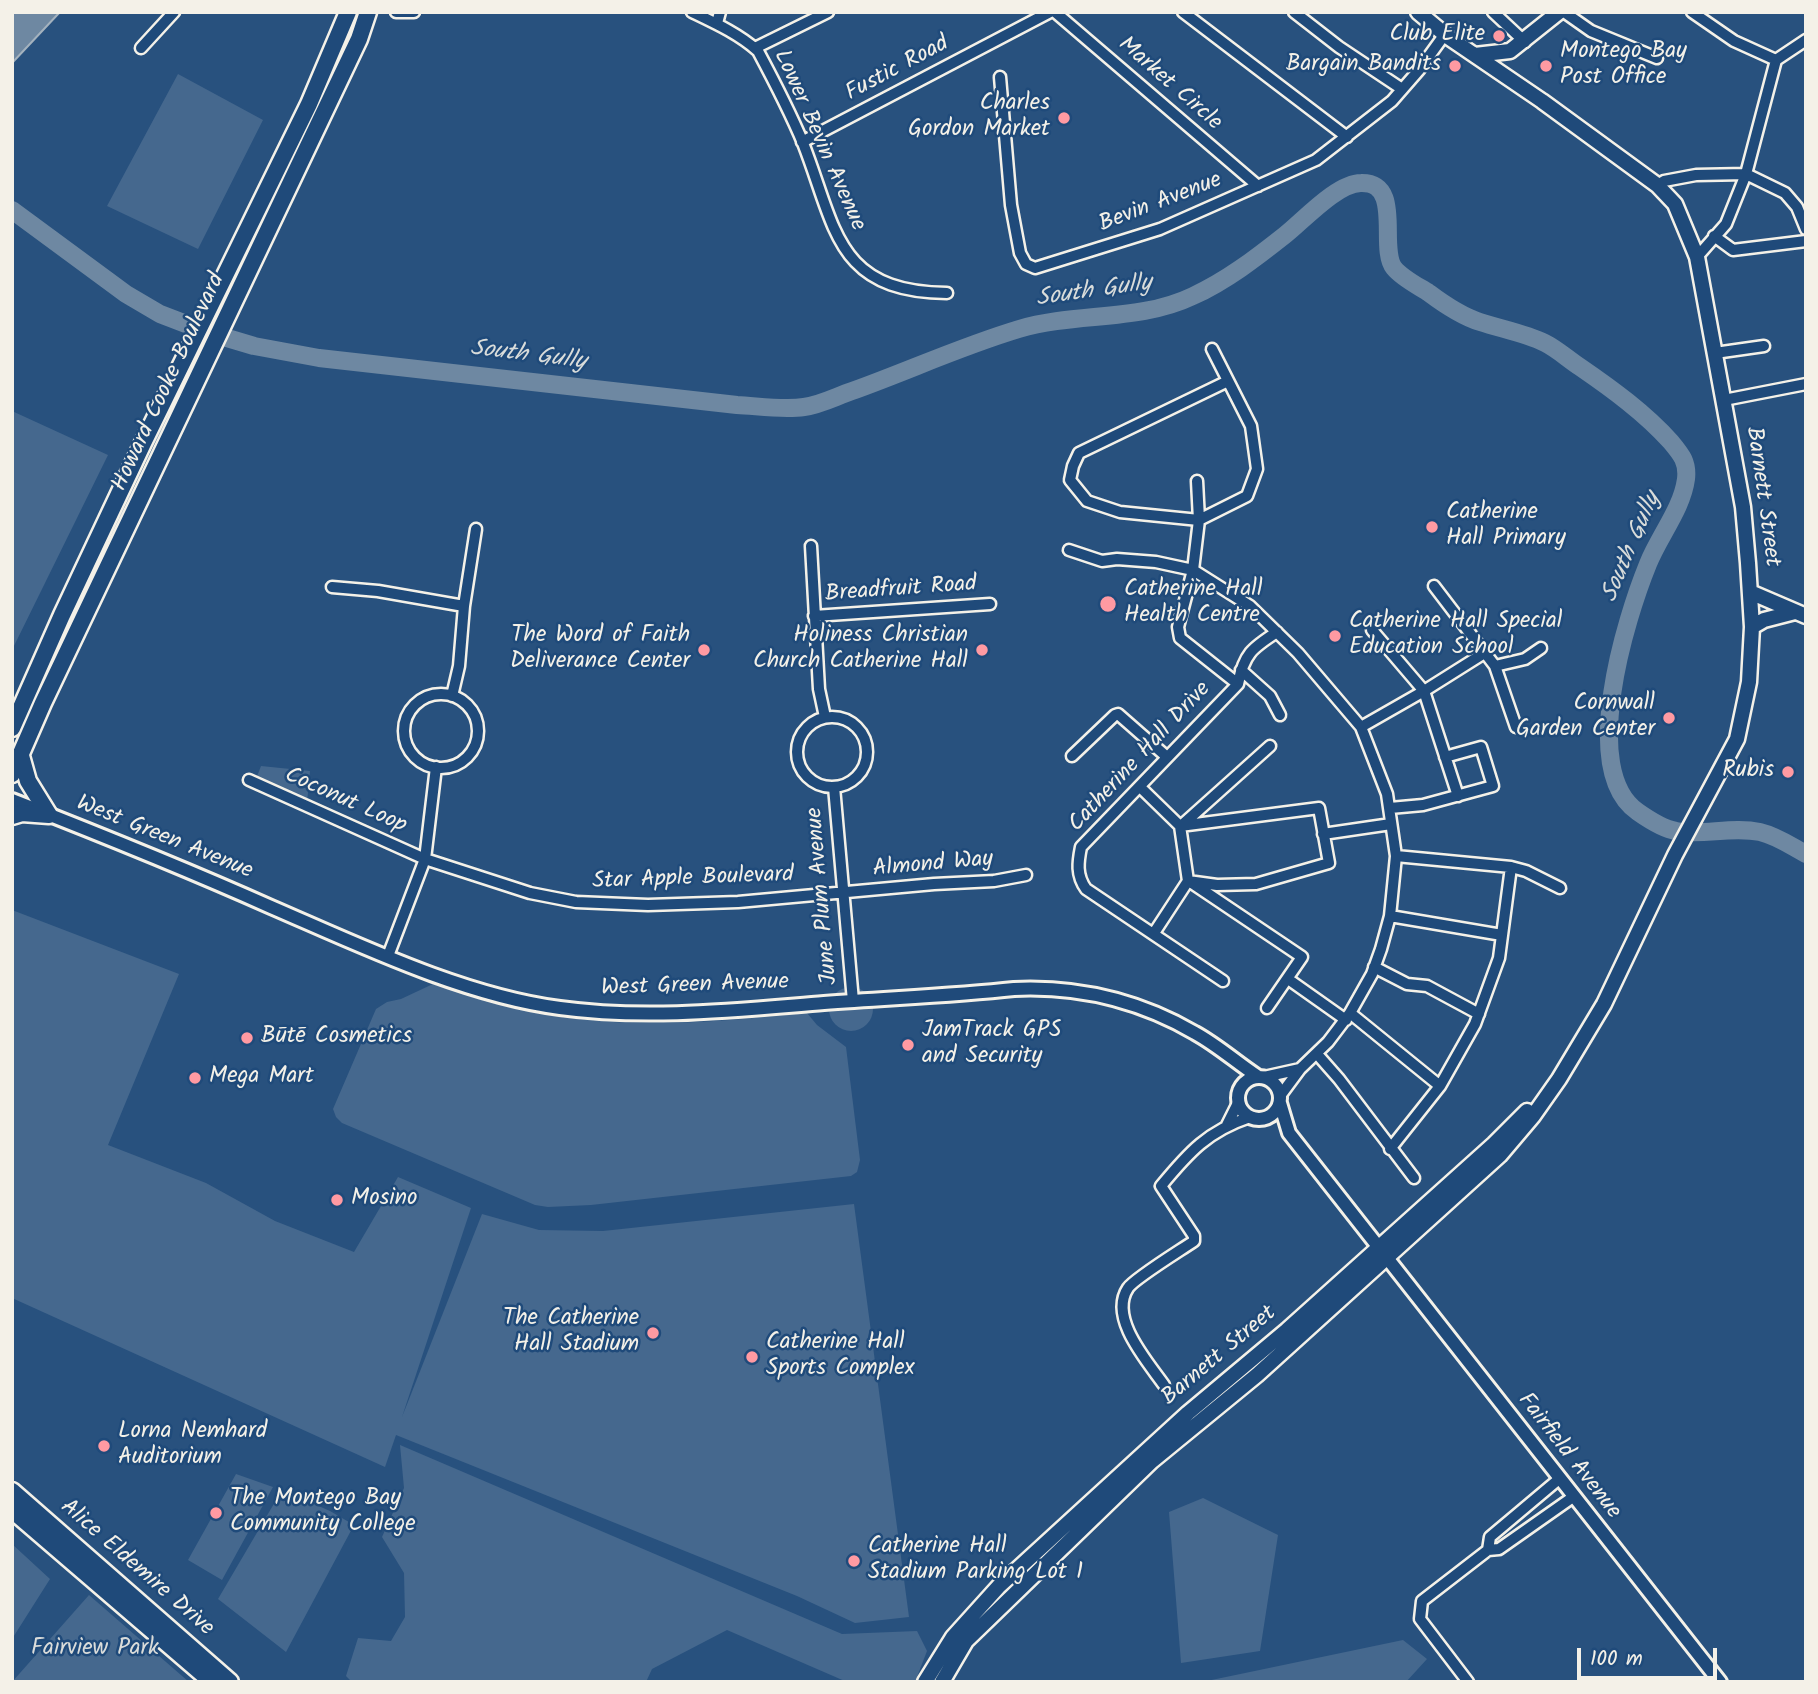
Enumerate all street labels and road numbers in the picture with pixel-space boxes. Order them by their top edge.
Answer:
street label: Fustic Road [842,31,954,109]
street label: Market Circle [1111,32,1227,138]
street label: Lower Bevin Avenue [766,46,870,236]
street label: Bevin Avenue [1096,168,1226,240]
street label: Howard Cooke Boulevard [107,270,233,496]
street label: Barnett Street [1738,425,1784,569]
street label: Breadfruit Road [824,572,978,610]
street label: Catherine Hall Drive [1064,677,1218,839]
street label: Coconut Loop [280,763,410,841]
street label: West Green Avenue [72,791,256,887]
street label: June Plum Avenue [802,806,846,986]
street label: Almond Way [872,847,994,885]
street label: Star Apple Boulevard [592,863,794,897]
street label: West Green Avenue [601,970,789,1004]
street label: Barnett Street [1157,1301,1283,1413]
street label: Fairfield Avenue [1510,1388,1626,1526]
street label: Alice Eldemire Drive [53,1495,219,1643]

